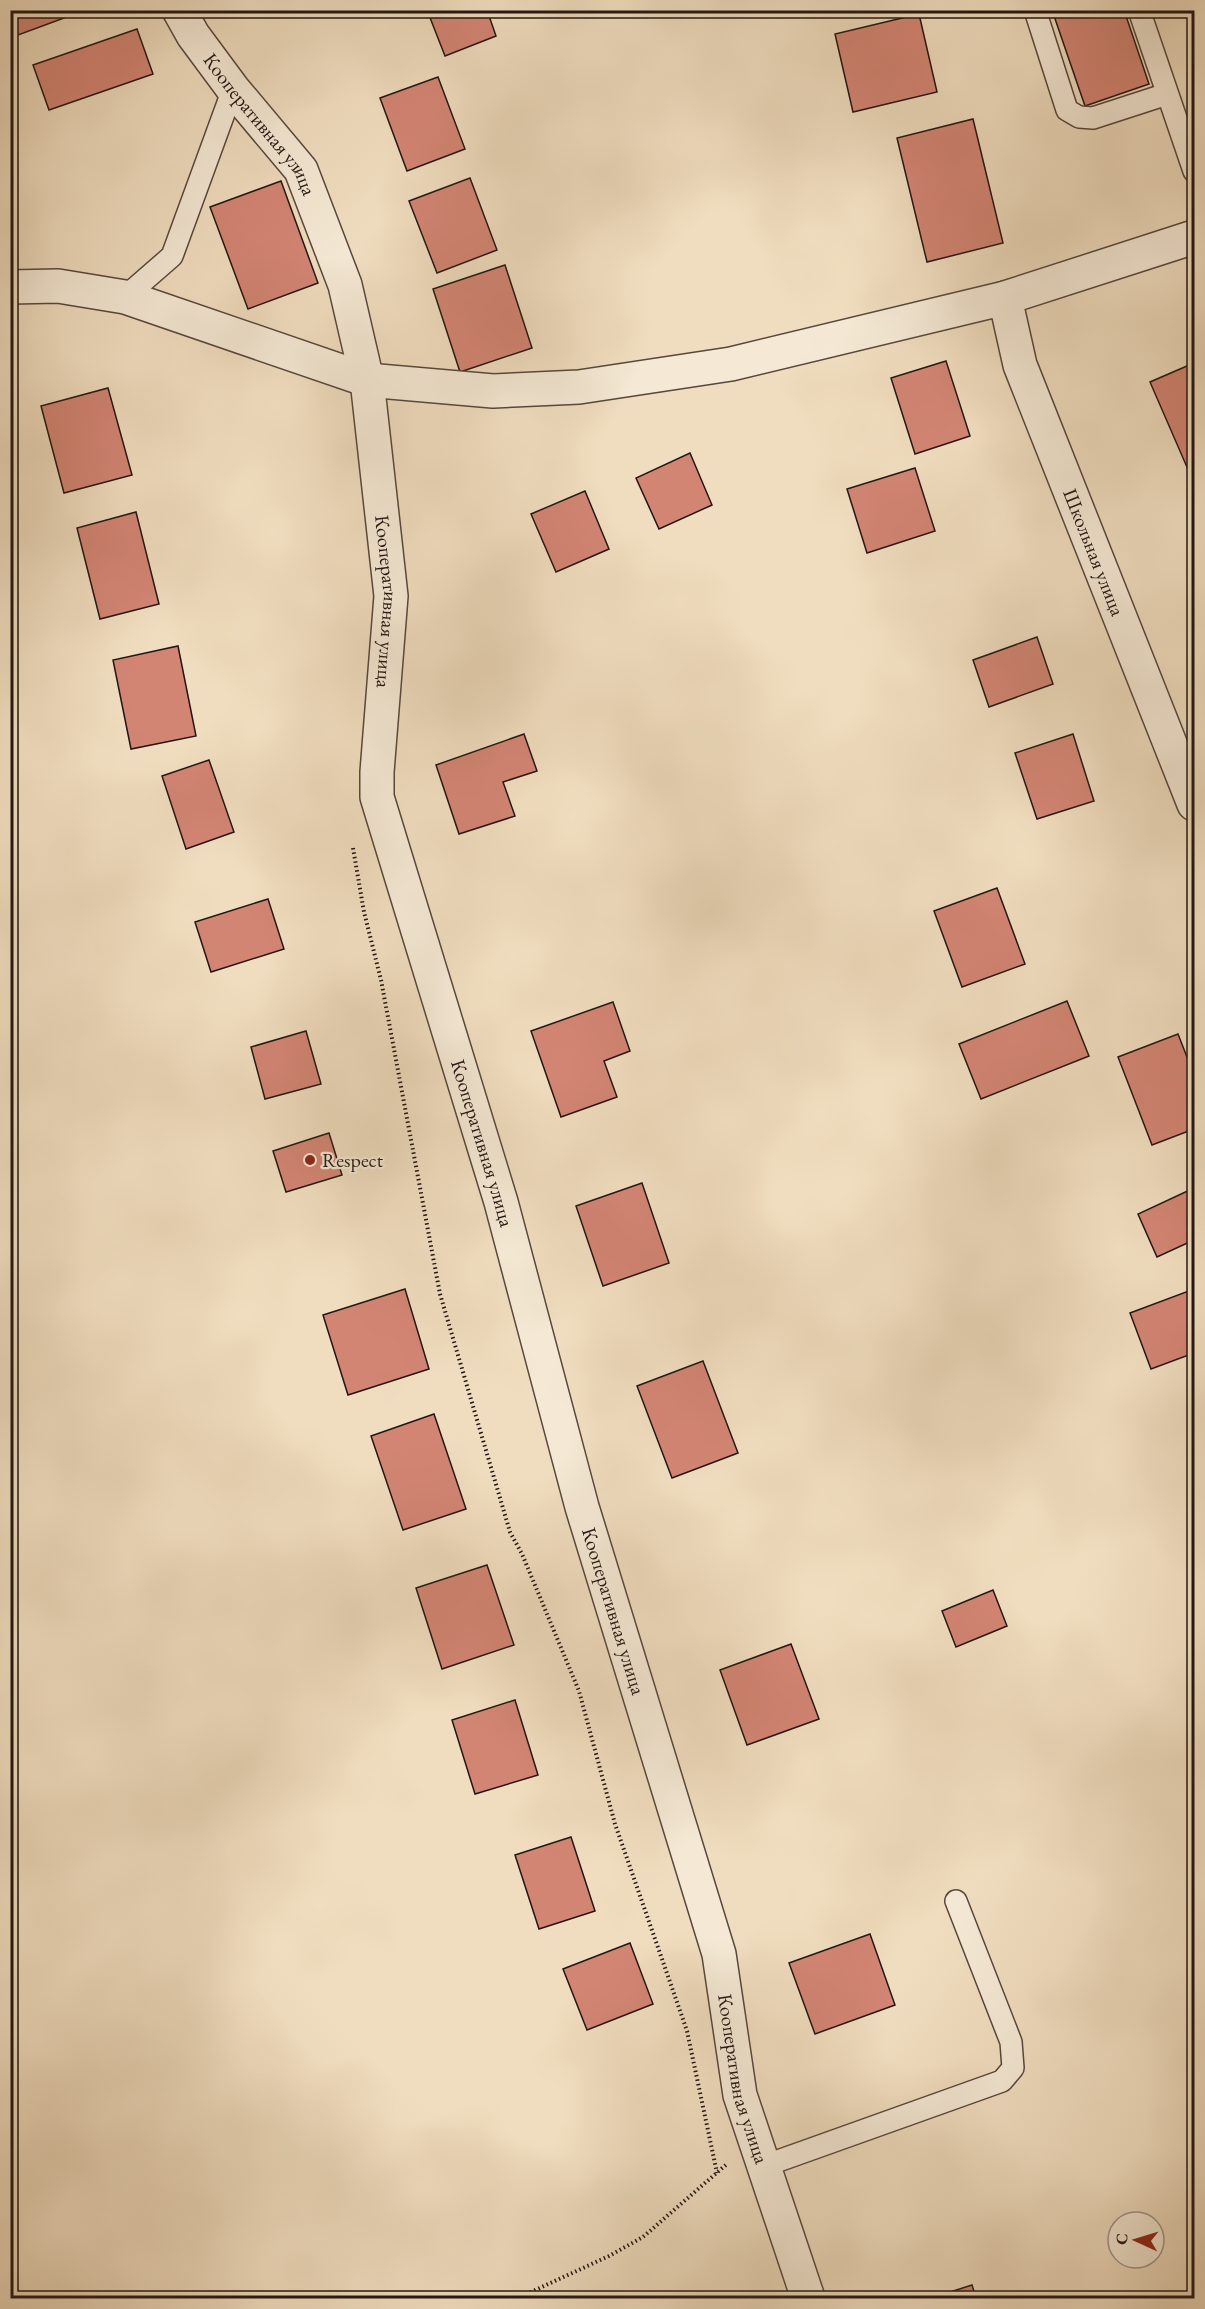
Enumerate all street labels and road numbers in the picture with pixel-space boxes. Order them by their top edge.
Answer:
street label: Кооперативная улица [198,48,323,199]
street label: Школьная улица [1057,485,1131,620]
street label: Кооперативная улица [369,514,404,689]
street label: Кооперативная улица [445,1056,520,1230]
street label: Кооперативная улица [576,1524,652,1698]
street label: Кооперативная улица [712,1992,775,2167]

